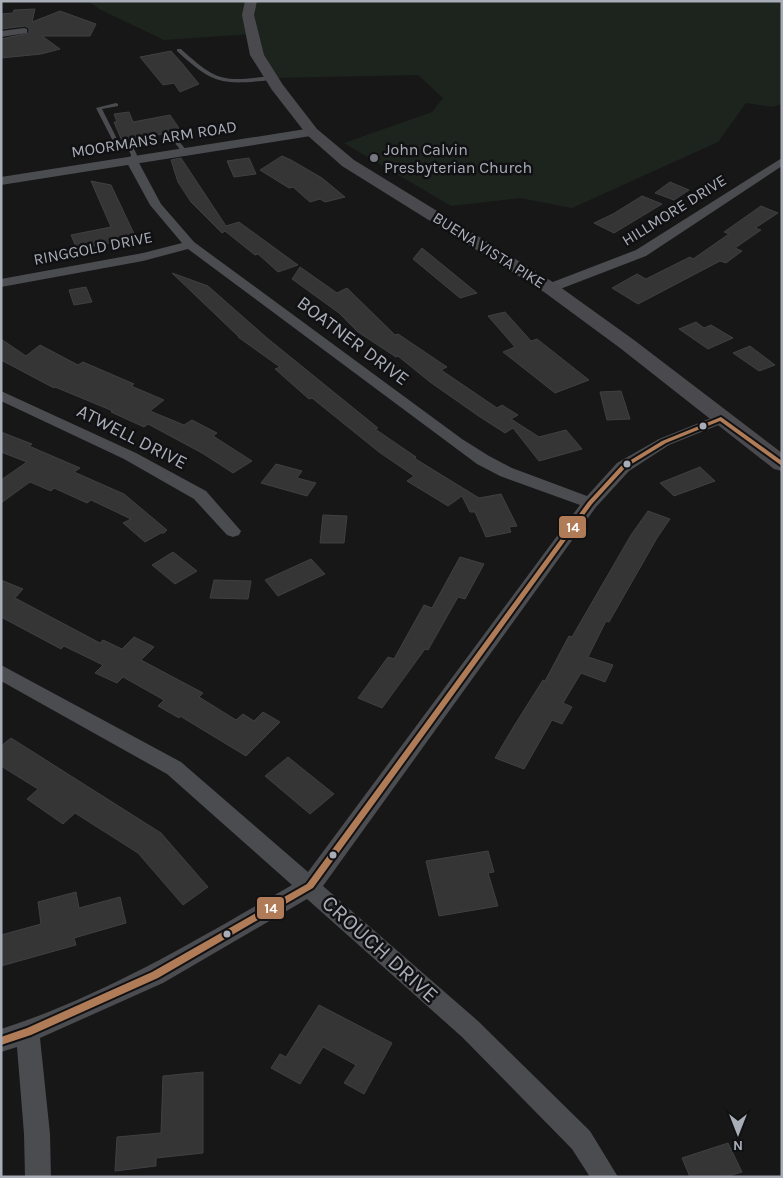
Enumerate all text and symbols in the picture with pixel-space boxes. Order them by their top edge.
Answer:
street label: MOORMANS ARM ROAD [70,117,238,161]
place label: John Calvin Presbyterian Church [384,140,532,177]
marker: John Calvin Presbyterian Church [368,152,380,164]
street label: HILLMORE DRIVE [618,170,730,250]
street label: BUENA VISTA PIKE [429,208,549,292]
street label: RINGGOLD DRIVE [32,227,154,269]
street label: BOATNER DRIVE [293,292,413,390]
street label: ATWELL DRIVE [73,400,191,474]
unlabelled marker [698,421,708,431]
unlabelled marker [622,459,632,469]
line badge: 14 [558,515,587,539]
text: 14 [566,519,580,536]
unlabelled marker [328,850,338,860]
street label: CROUCH DRIVE [316,890,444,1008]
line badge: 14 [256,896,285,920]
text: 14 [264,900,278,917]
unlabelled marker [222,929,232,939]
north arrow [713,1108,763,1158]
text: N [733,1137,743,1154]

